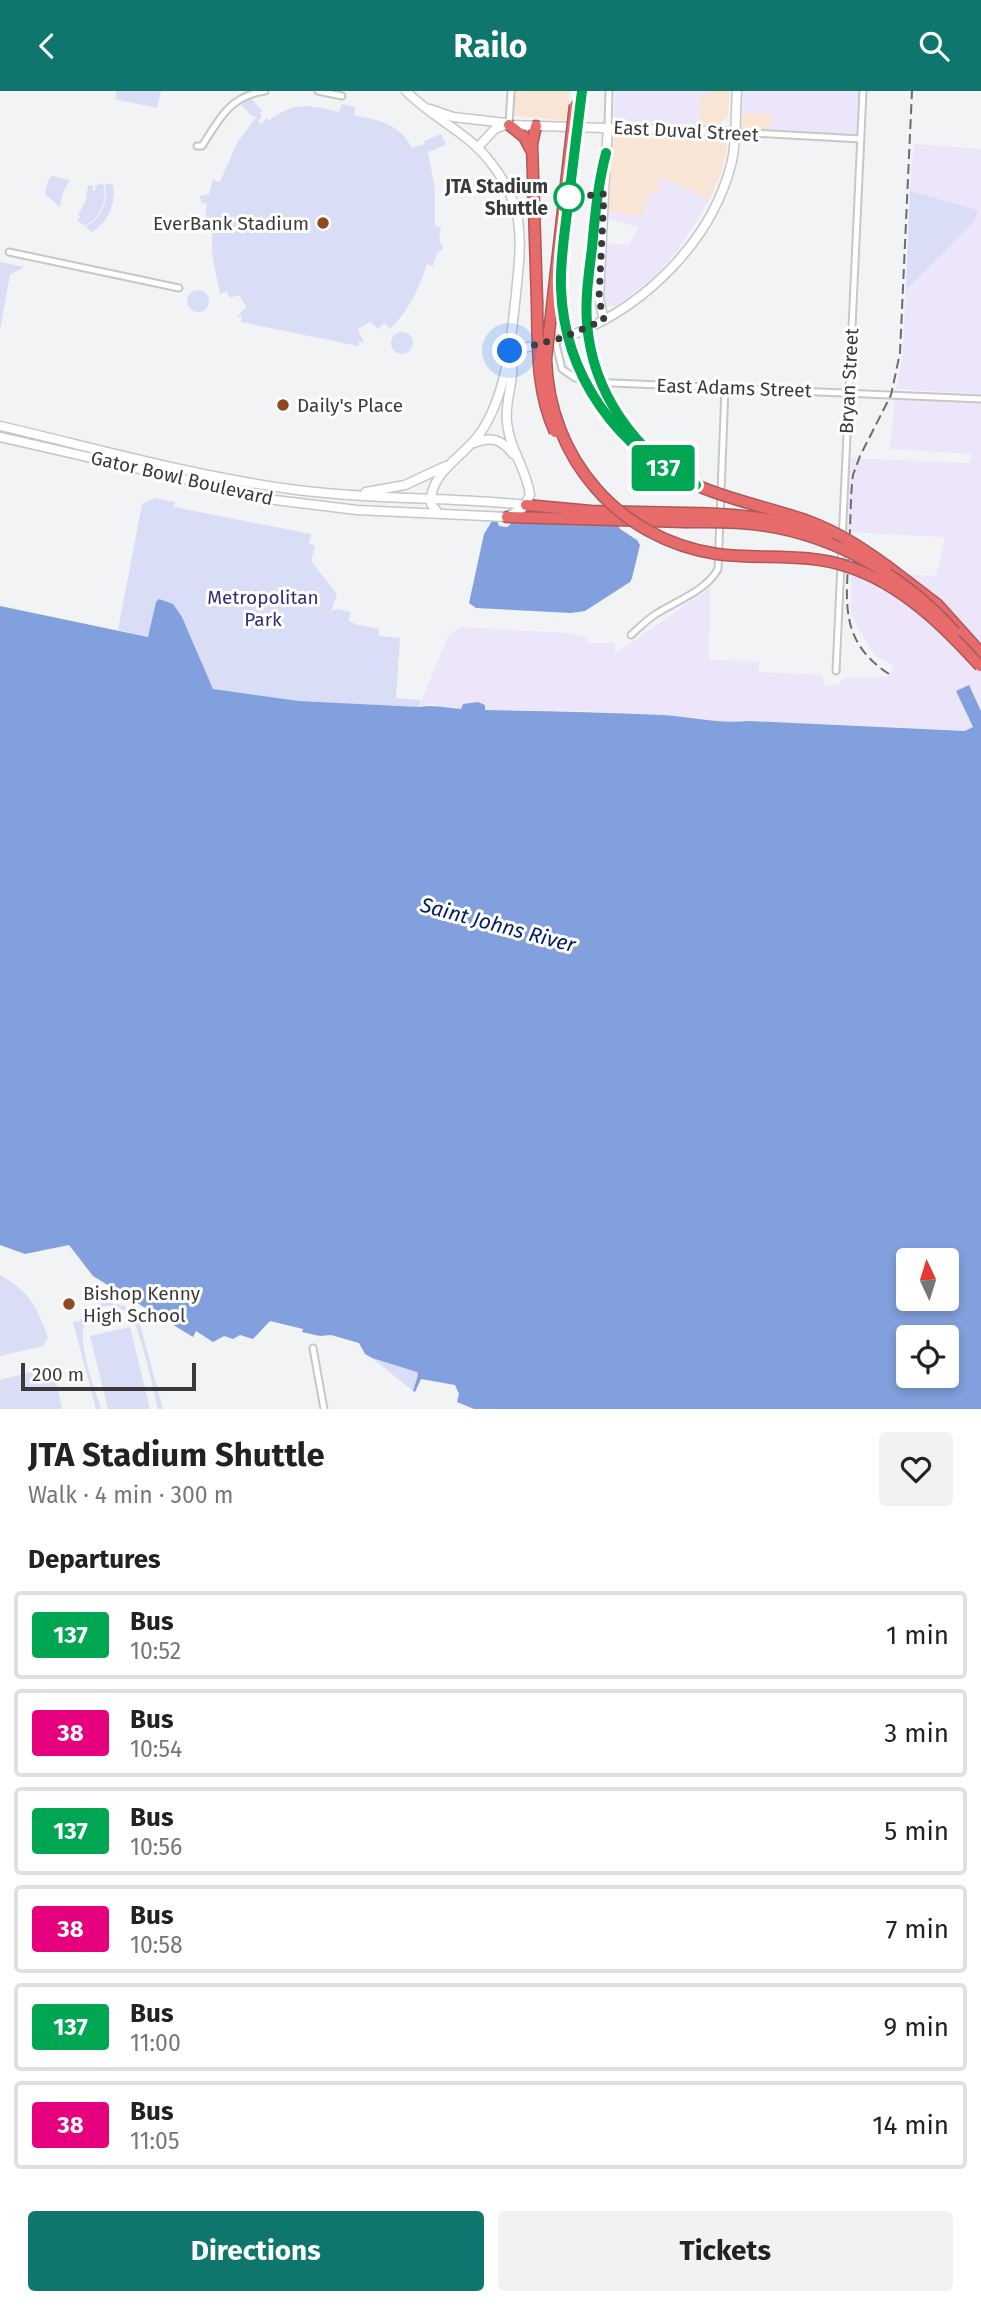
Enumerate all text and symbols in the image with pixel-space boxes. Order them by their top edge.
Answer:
icon: back [28,27,66,65]
text: Railo [453,27,528,65]
icon: search [915,27,953,65]
street label: East Duval Street [613,116,759,146]
place label: JTA Stadium Shuttle [444,175,548,220]
marker: JTA Stadium Shuttle [554,182,584,212]
place label: EverBank Stadium [153,212,309,235]
marker: EverBank Stadium [315,215,331,231]
street label: Bryan Street [835,327,863,435]
your location [492,333,527,368]
street label: East Adams Street [656,374,812,402]
place label: Daily's Place [297,394,403,417]
marker: Daily's Place [275,397,291,413]
line badge: 137 [623,445,703,491]
street label: Gator Bowl Boulevard [89,446,275,510]
text: 137 [646,454,680,482]
park label: Metropolitan Park [207,586,319,631]
water label: Saint Johns River [417,892,579,958]
north arrow [896,1248,959,1311]
map controls [896,1248,959,1388]
place label: Bishop Kenny High School [83,1282,201,1327]
marker: Bishop Kenny High School [61,1296,77,1312]
button: locate [896,1325,959,1388]
scale bar [21,1360,196,1392]
text: 200 m [32,1363,84,1386]
button: heart [879,1432,953,1506]
text: JTA Stadium Shuttle [28,1435,325,1475]
text: Walk · 4 min · 300 m [28,1481,233,1509]
text: Departures [28,1544,161,1575]
text: Bus [130,1606,173,1637]
text: 1 min [886,1620,949,1651]
text: 137 [53,1621,88,1649]
text: 10:52 [130,1637,181,1665]
text: Bus [130,1704,173,1735]
text: 3 min [884,1718,949,1749]
text: 38 [57,1719,84,1747]
text: 10:54 [130,1735,182,1763]
text: Bus [130,1802,173,1833]
text: 5 min [884,1816,949,1847]
text: 137 [53,1817,88,1845]
text: 10:56 [130,1833,182,1861]
text: Bus [130,1900,173,1931]
text: 7 min [886,1914,949,1945]
text: 38 [57,1915,84,1943]
text: 10:58 [130,1931,183,1959]
text: Bus [130,1998,173,2029]
text: 9 min [884,2012,949,2043]
text: 137 [53,2013,88,2041]
text: 11:00 [130,2029,181,2057]
text: Bus [130,2096,173,2127]
text: 14 min [872,2110,949,2141]
text: 38 [57,2111,84,2139]
text: 11:05 [130,2127,179,2155]
button: Directions [28,2211,484,2291]
button: Tickets [498,2211,953,2291]

